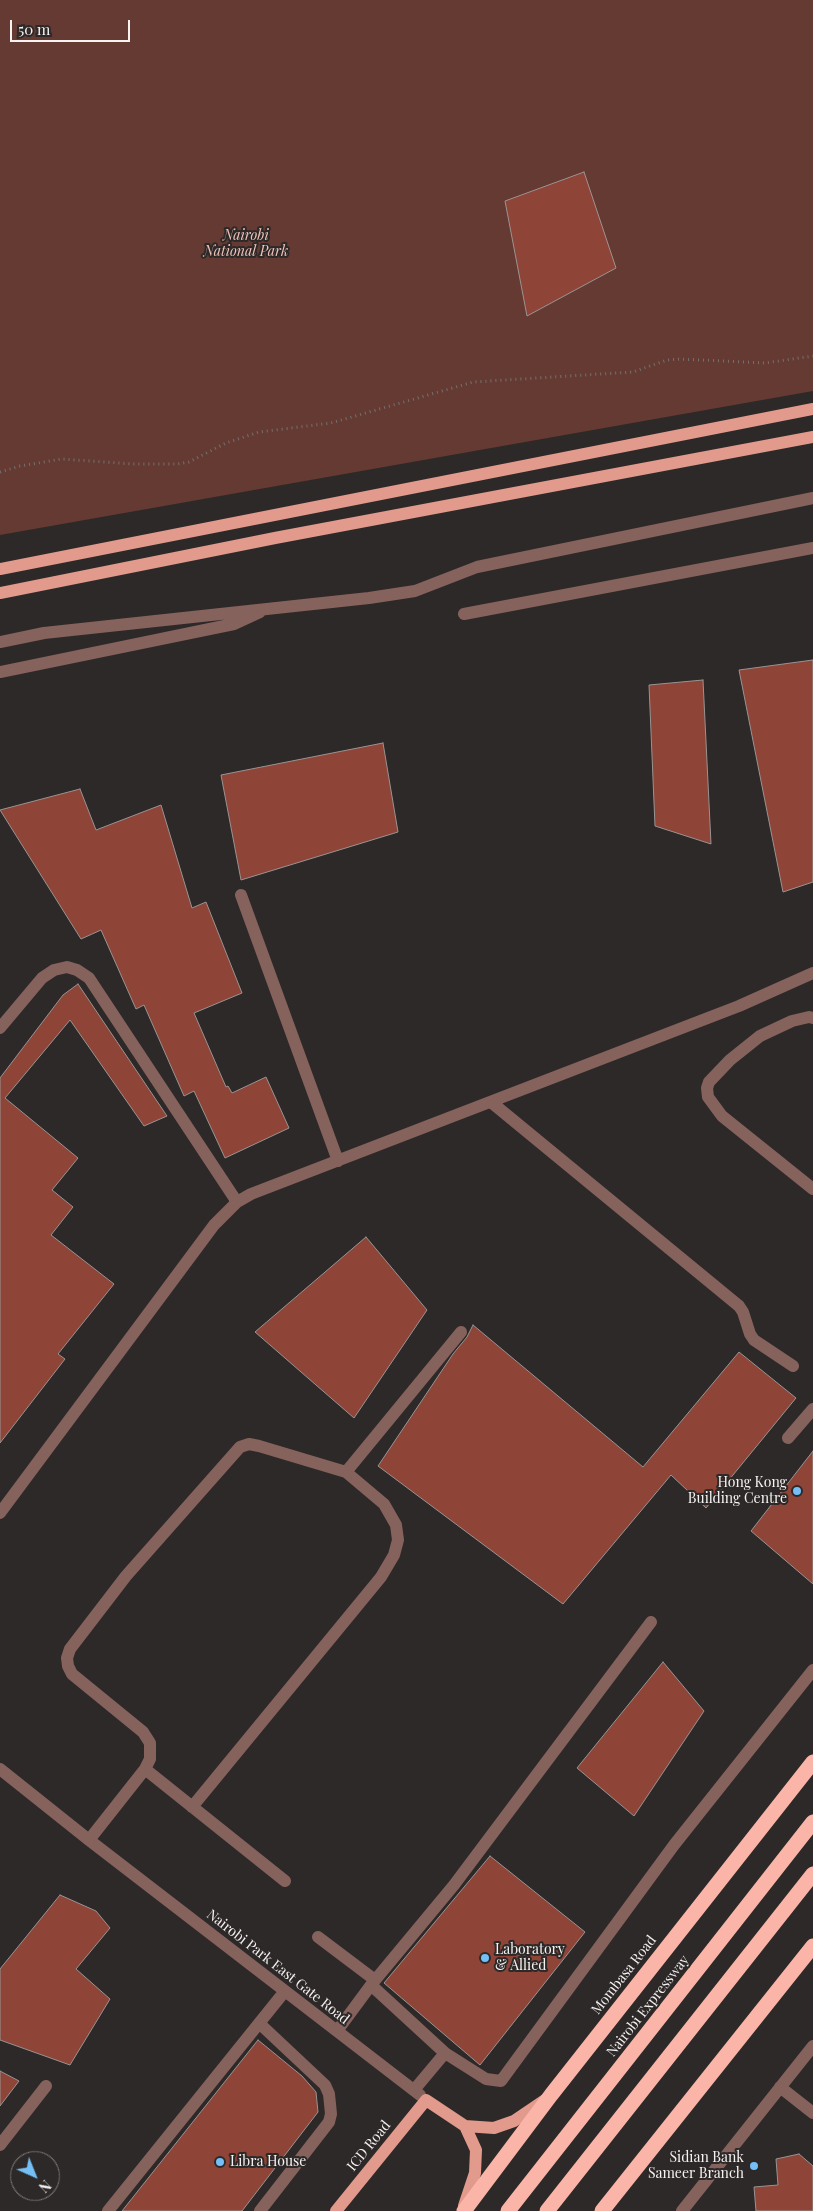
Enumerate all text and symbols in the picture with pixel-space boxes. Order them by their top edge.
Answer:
scale bar [12,10,132,42]
text: 50 m [18,19,50,39]
park label: Nairobi National Park [204,228,288,260]
place label: Hong Kong Building Centre [688,1475,787,1508]
marker: Hong Kong Building Centre [791,1485,803,1497]
street label: Nairobi Park East Gate Road [203,1906,353,2028]
street label: Mombasa Road [588,1932,660,2018]
place label: Laboratory & Allied [495,1942,565,1974]
marker: Laboratory & Allied [479,1952,491,1964]
street label: Nairobi Expressway [603,1952,693,2060]
street label: ICD Road [344,2118,394,2174]
place label: Sidian Bank Sameer Branch [648,2150,744,2182]
north arrow [10,2151,60,2201]
place label: Libra House [230,2154,306,2170]
marker: Libra House [214,2156,226,2168]
marker: Sidian Bank Sameer Branch [748,2160,760,2172]
text: N [35,2176,55,2197]

